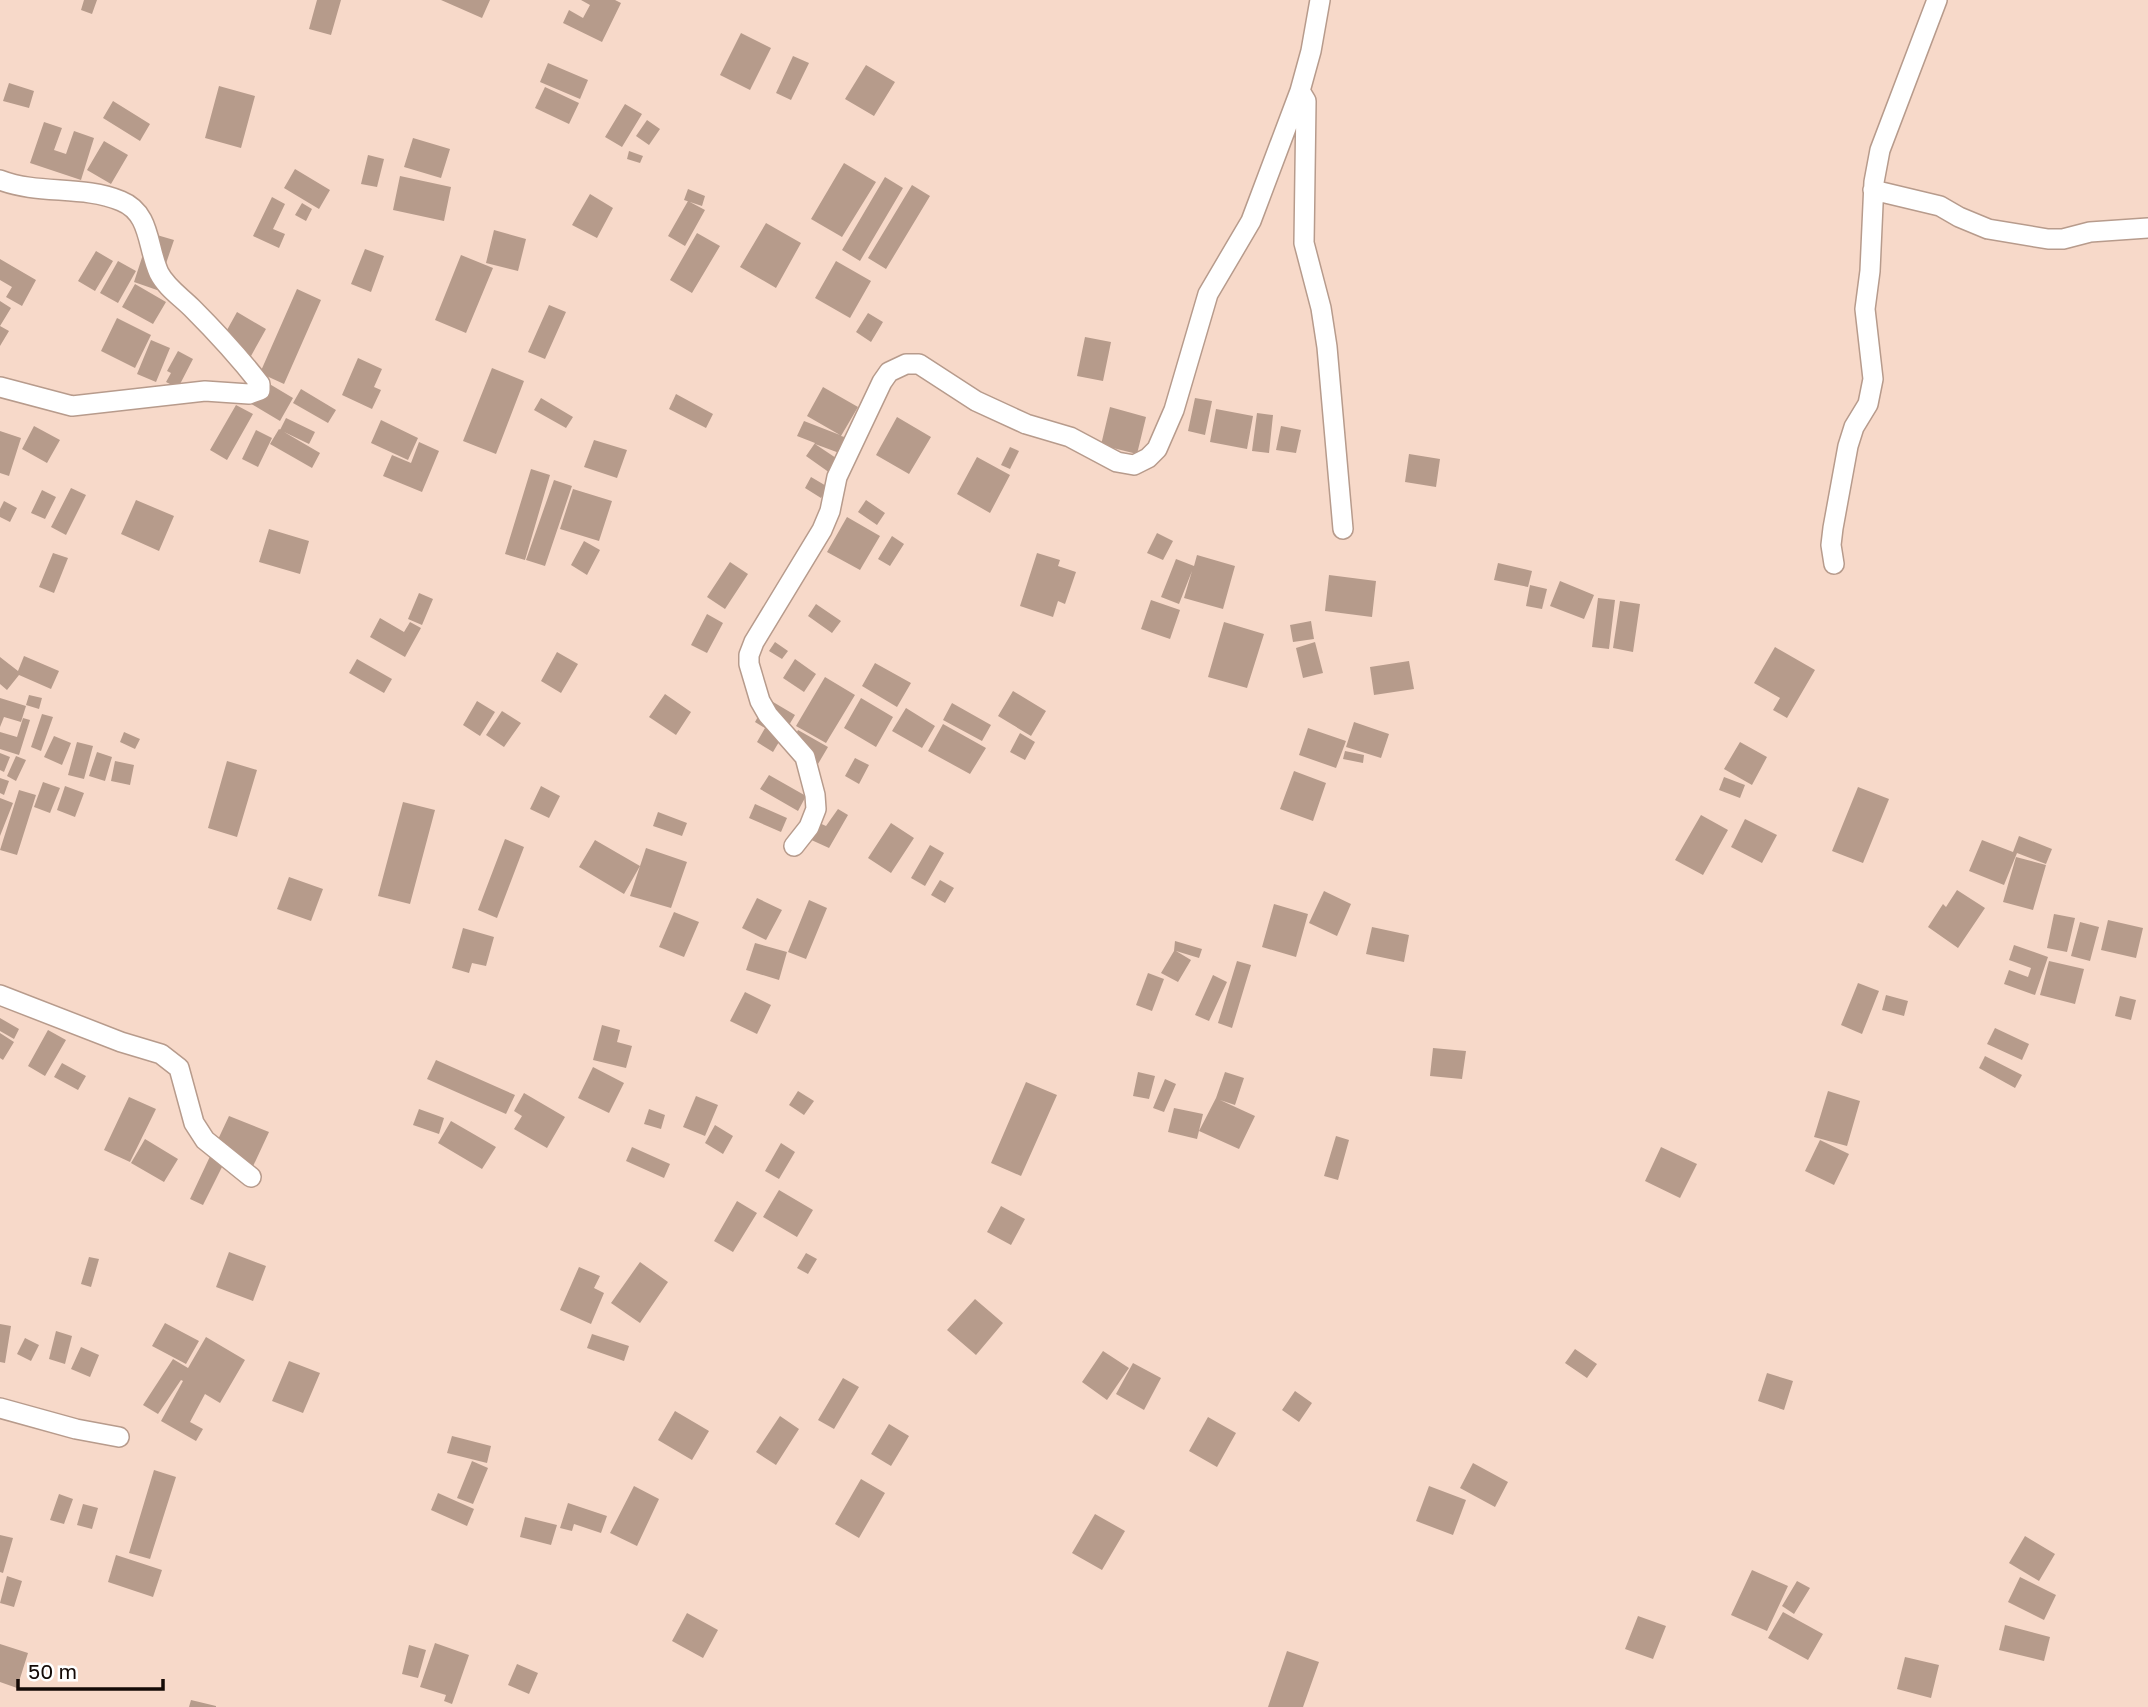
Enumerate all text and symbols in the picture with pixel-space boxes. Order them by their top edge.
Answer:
scale bar [18,1648,163,1692]
text: 50 m [28,1658,77,1684]

